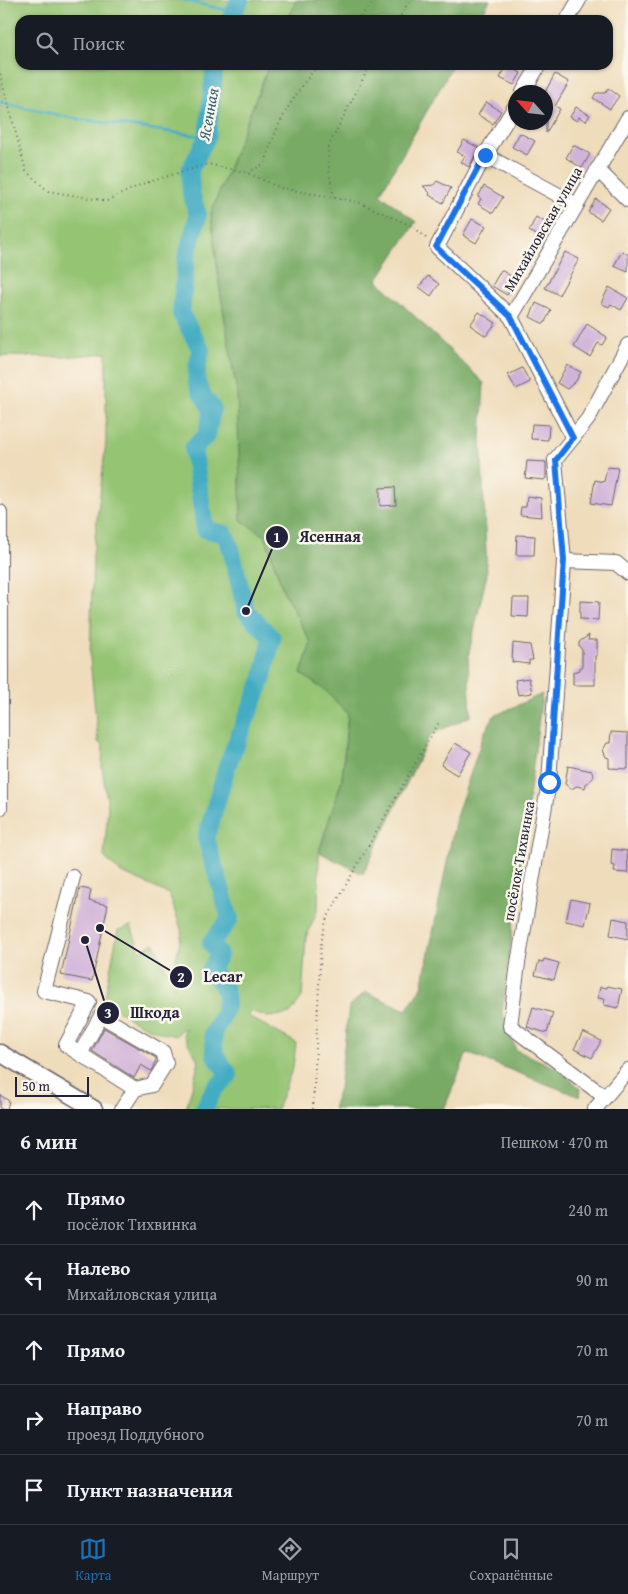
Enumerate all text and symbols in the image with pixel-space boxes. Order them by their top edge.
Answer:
search box [15,15,613,70]
icon: search [33,29,61,57]
text: Поиск [73,29,125,57]
north arrow [508,85,553,130]
water label: Ясенная [191,86,224,143]
route end [474,144,497,167]
street label: Михайловская улица [498,162,587,295]
callout: Ясенная [265,521,371,552]
text: Ясенная [298,524,361,548]
text: 1 [273,526,281,547]
route start [538,771,561,794]
street label: посёлок Тихвинка [498,798,540,923]
callout: Lecar [169,961,253,992]
text: Lecar [203,964,243,988]
text: 2 [177,966,185,987]
callout: Шкода [95,997,190,1028]
text: Шкода [130,1000,181,1024]
text: 3 [104,1002,112,1023]
scale bar [15,1074,89,1097]
text: 50 m [22,1076,50,1096]
text: 6 мин [20,1126,77,1157]
text: Пешком · 470 m [501,1130,608,1154]
text: Прямо [67,1184,125,1212]
icon: ahead [20,1196,48,1224]
text: 240 m [568,1198,608,1222]
text: посёлок Тихвинка [67,1212,197,1236]
text: Налево [67,1254,130,1282]
icon: left [20,1266,48,1294]
text: 90 m [576,1268,608,1292]
text: Михайловская улица [67,1282,217,1306]
icon: ahead [20,1336,48,1364]
text: Прямо [67,1336,125,1364]
text: 70 m [576,1338,608,1362]
text: Направо [67,1394,142,1422]
icon: right [20,1406,48,1434]
text: 70 m [576,1408,608,1432]
text: проезд Поддубного [67,1422,204,1446]
icon: arrive [20,1476,48,1504]
text: Пункт назначения [67,1476,233,1504]
tab: Карта [75,1535,111,1585]
tab: Маршрут [262,1535,319,1585]
tab: Сохранённые [469,1535,553,1585]

